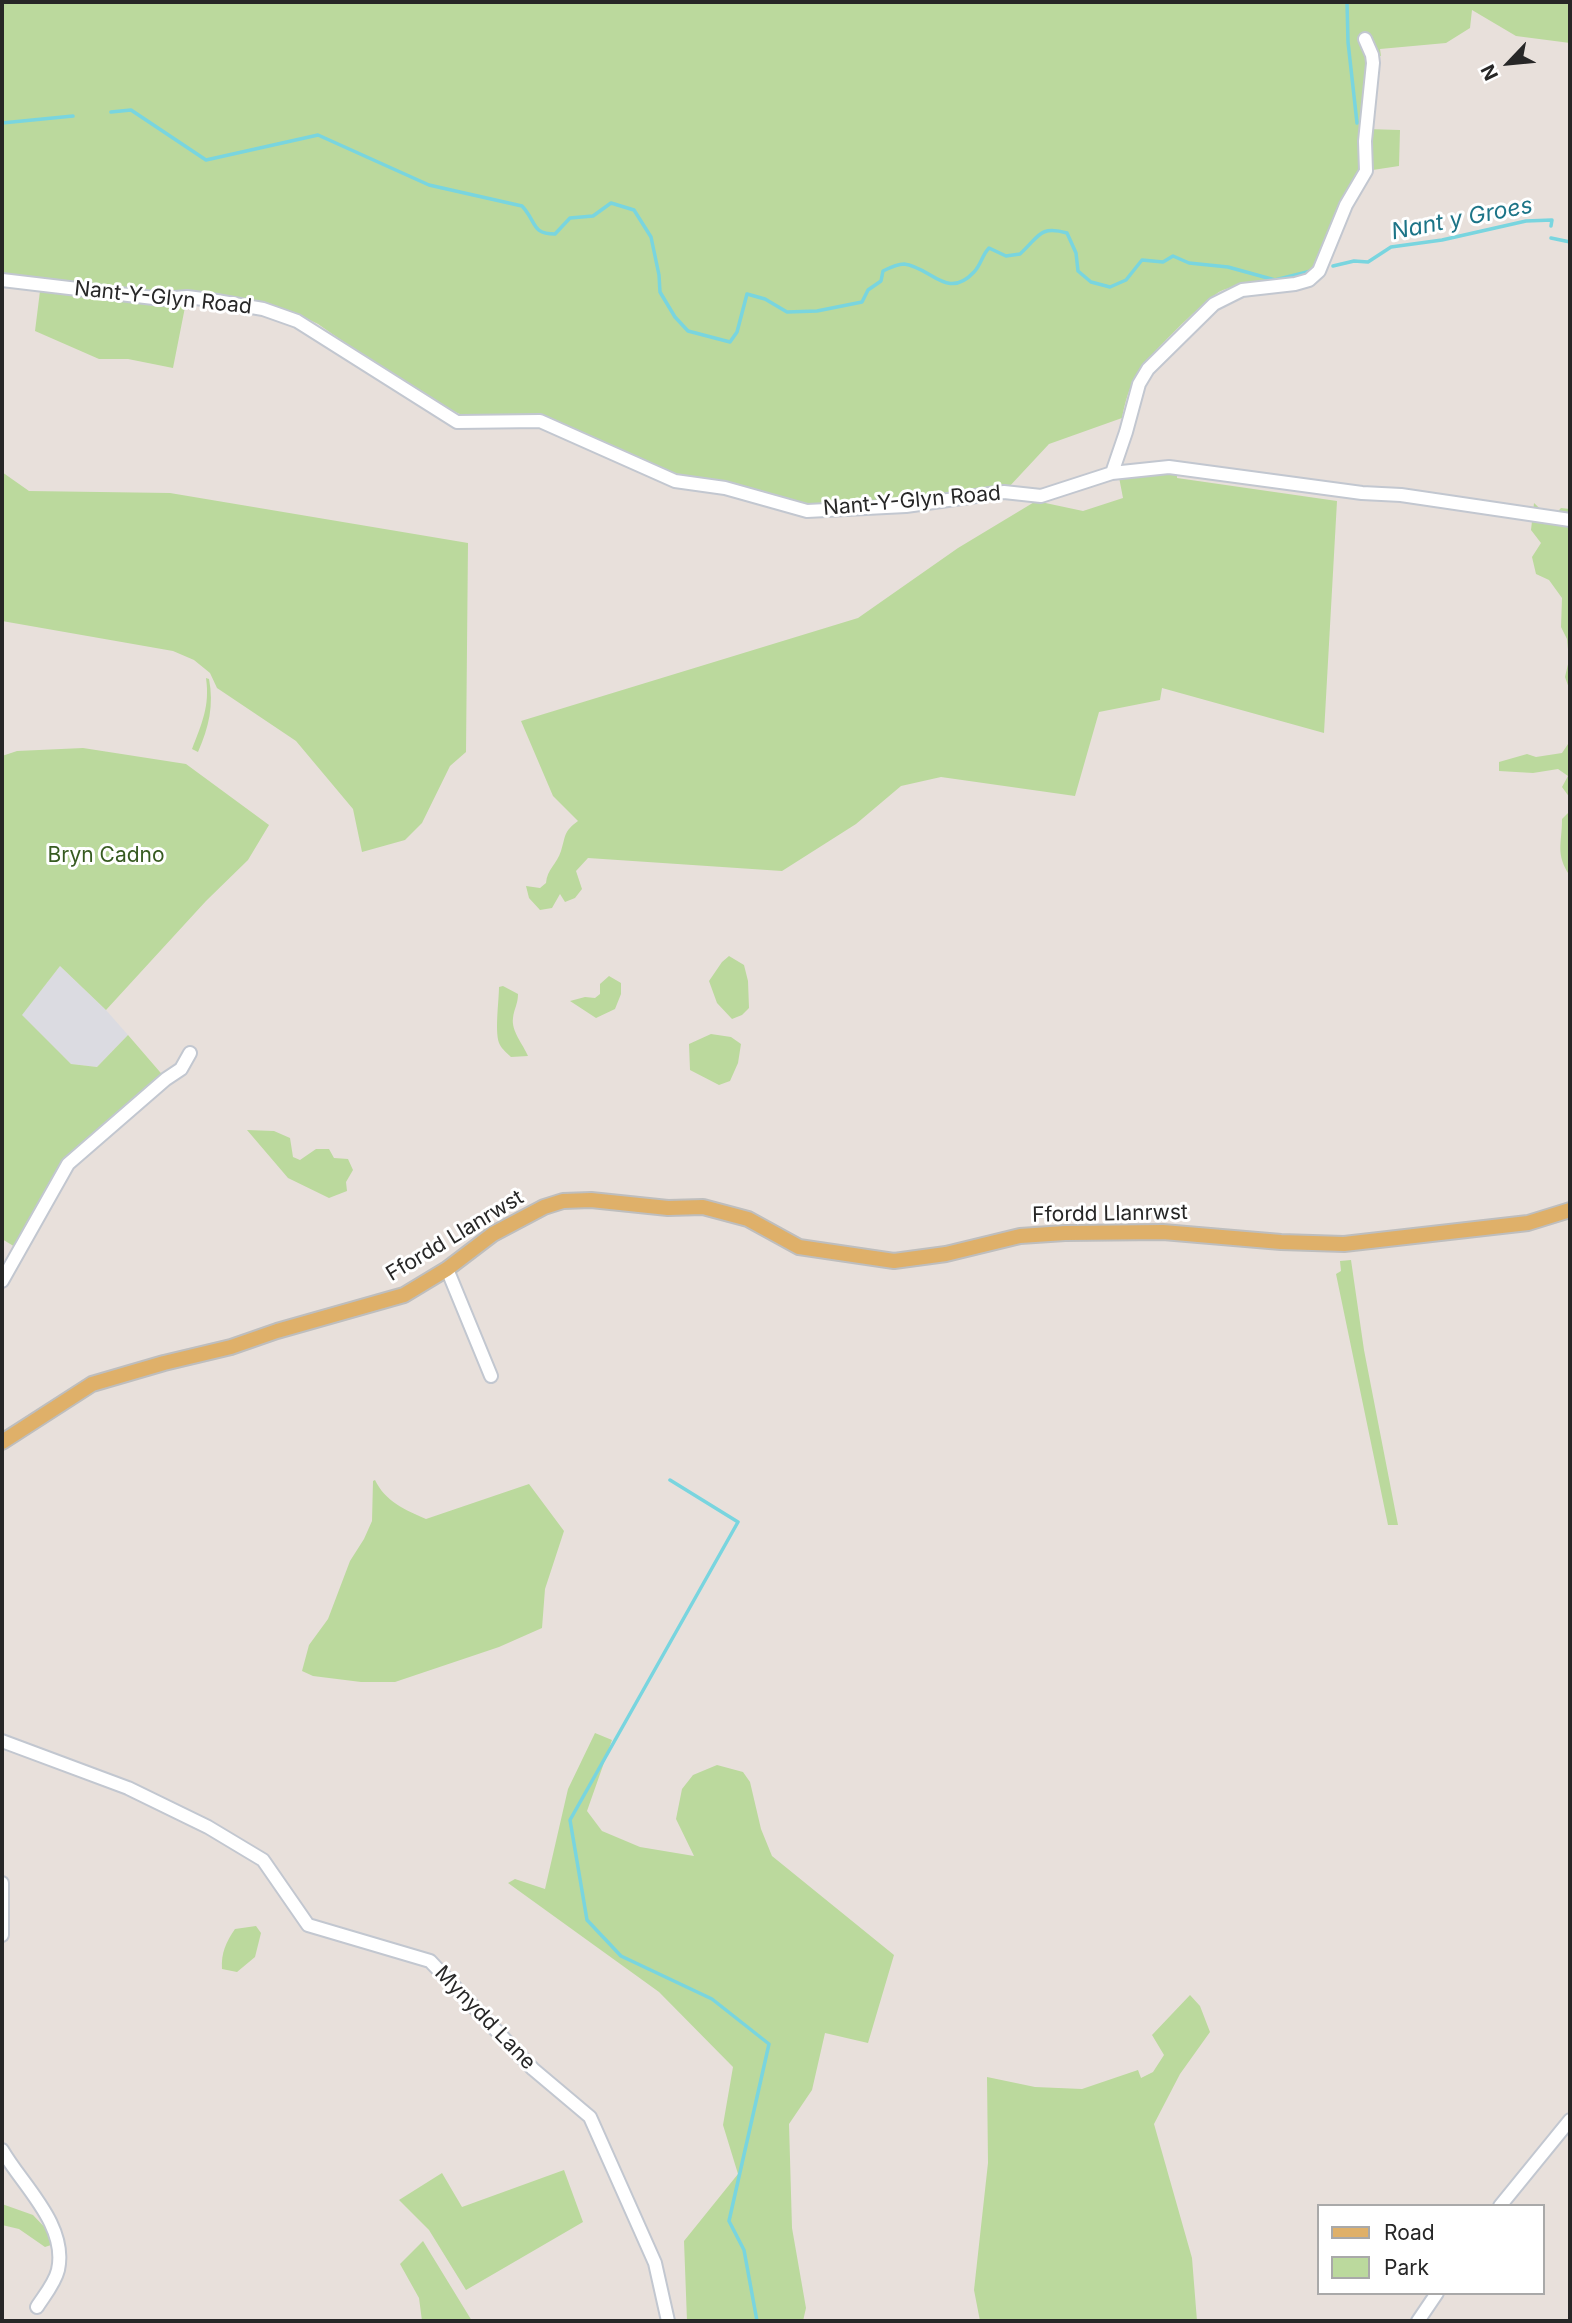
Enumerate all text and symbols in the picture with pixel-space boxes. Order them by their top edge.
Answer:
north arrow [1474,28,1544,98]
text: N [1476,61,1503,84]
water label: Nant y Groes [1389,192,1535,246]
street label: Nant-Y-Glyn Road [73,276,253,320]
street label: Nant-Y-Glyn Road [822,481,1002,521]
park label: Bryn Cadno [47,843,165,869]
street label: Ffordd Llanrwst [382,1185,528,1287]
street label: Ffordd Llanrwst [1032,1200,1188,1228]
street label: Mynydd Lane [429,1961,541,2075]
legend [1316,2204,1544,2295]
text: Road [1384,2220,1435,2245]
text: Park [1384,2255,1429,2280]

